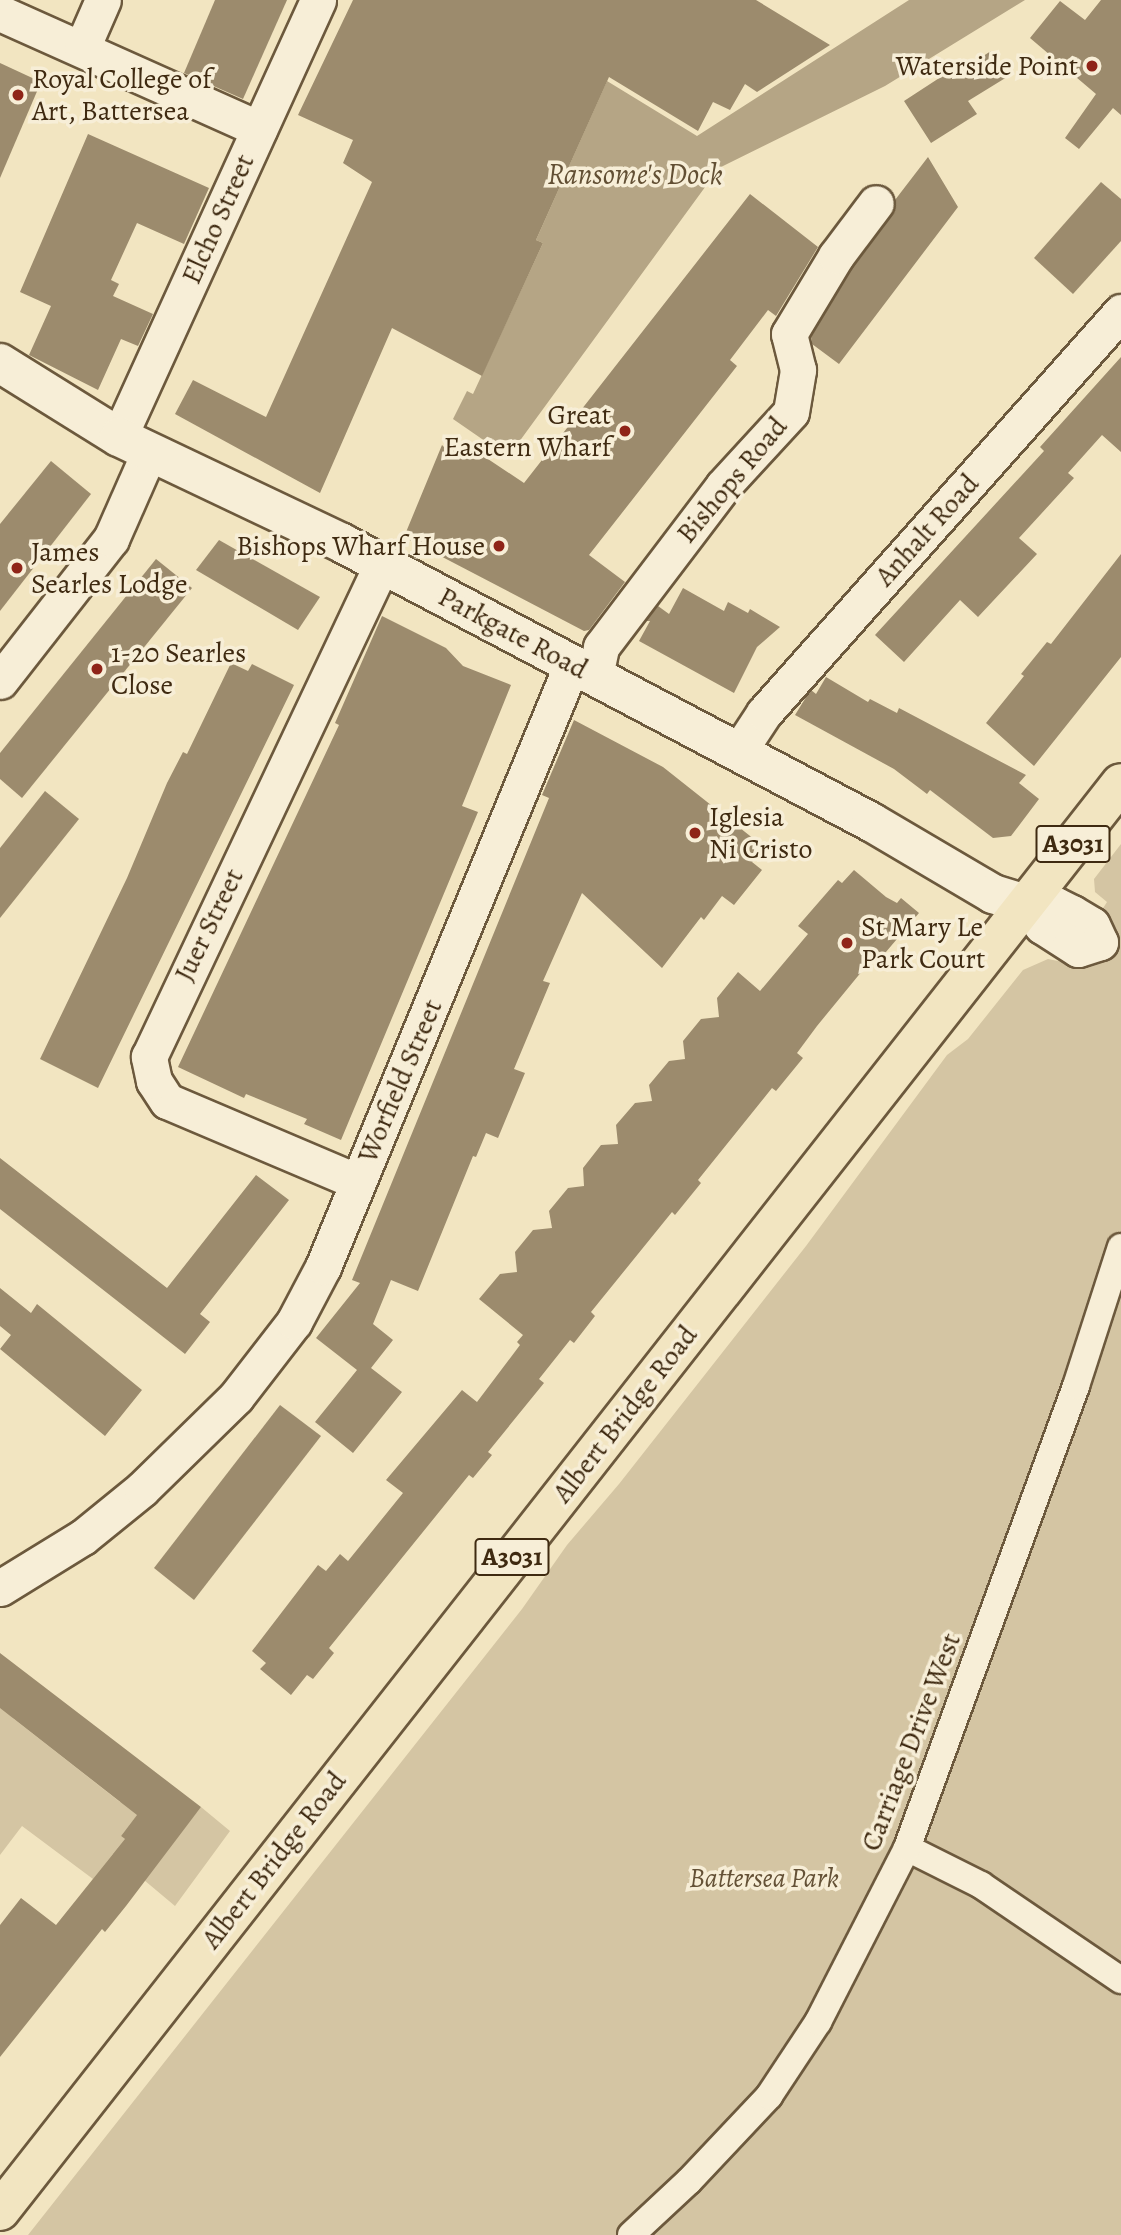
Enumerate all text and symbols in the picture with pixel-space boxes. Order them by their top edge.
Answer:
place label: Waterside Point [896,49,1078,83]
marker: Waterside Point [1084,58,1100,74]
place label: Royal College of Art, Battersea [32,62,211,128]
marker: Royal College of Art, Battersea [10,87,26,103]
street label: Elcho Street [174,149,262,289]
water label: Ransome's Dock [547,156,723,192]
place label: Great Eastern Wharf [444,398,611,464]
street label: Bishops Road [670,410,794,550]
marker: Great Eastern Wharf [617,423,633,439]
street label: Anhalt Road [868,467,986,593]
place label: Bishops Wharf House [236,529,485,563]
place label: James Searles Lodge [31,535,188,601]
marker: Bishops Wharf House [491,538,507,554]
marker: James Searles Lodge [9,560,25,576]
street label: Parkgate Road [433,580,593,686]
place label: 1-20 Searles Close [111,636,246,702]
marker: 1-20 Searles Close [89,661,105,677]
place label: Iglesia Ni Cristo [709,800,812,866]
road number: A3031 [1034,822,1112,866]
marker: Iglesia Ni Cristo [687,825,703,841]
street label: Juer Street [167,863,251,987]
place label: St Mary Le Park Court [861,910,985,976]
marker: St Mary Le Park Court [839,935,855,951]
street label: Worfield Street [351,994,449,1168]
street label: Albert Bridge Road [545,1319,705,1509]
road number: A3031 [474,1534,550,1580]
street label: Carriage Drive West [854,1628,968,1856]
street label: Albert Bridge Road [194,1765,354,1955]
park label: Battersea Park [689,1861,839,1895]

